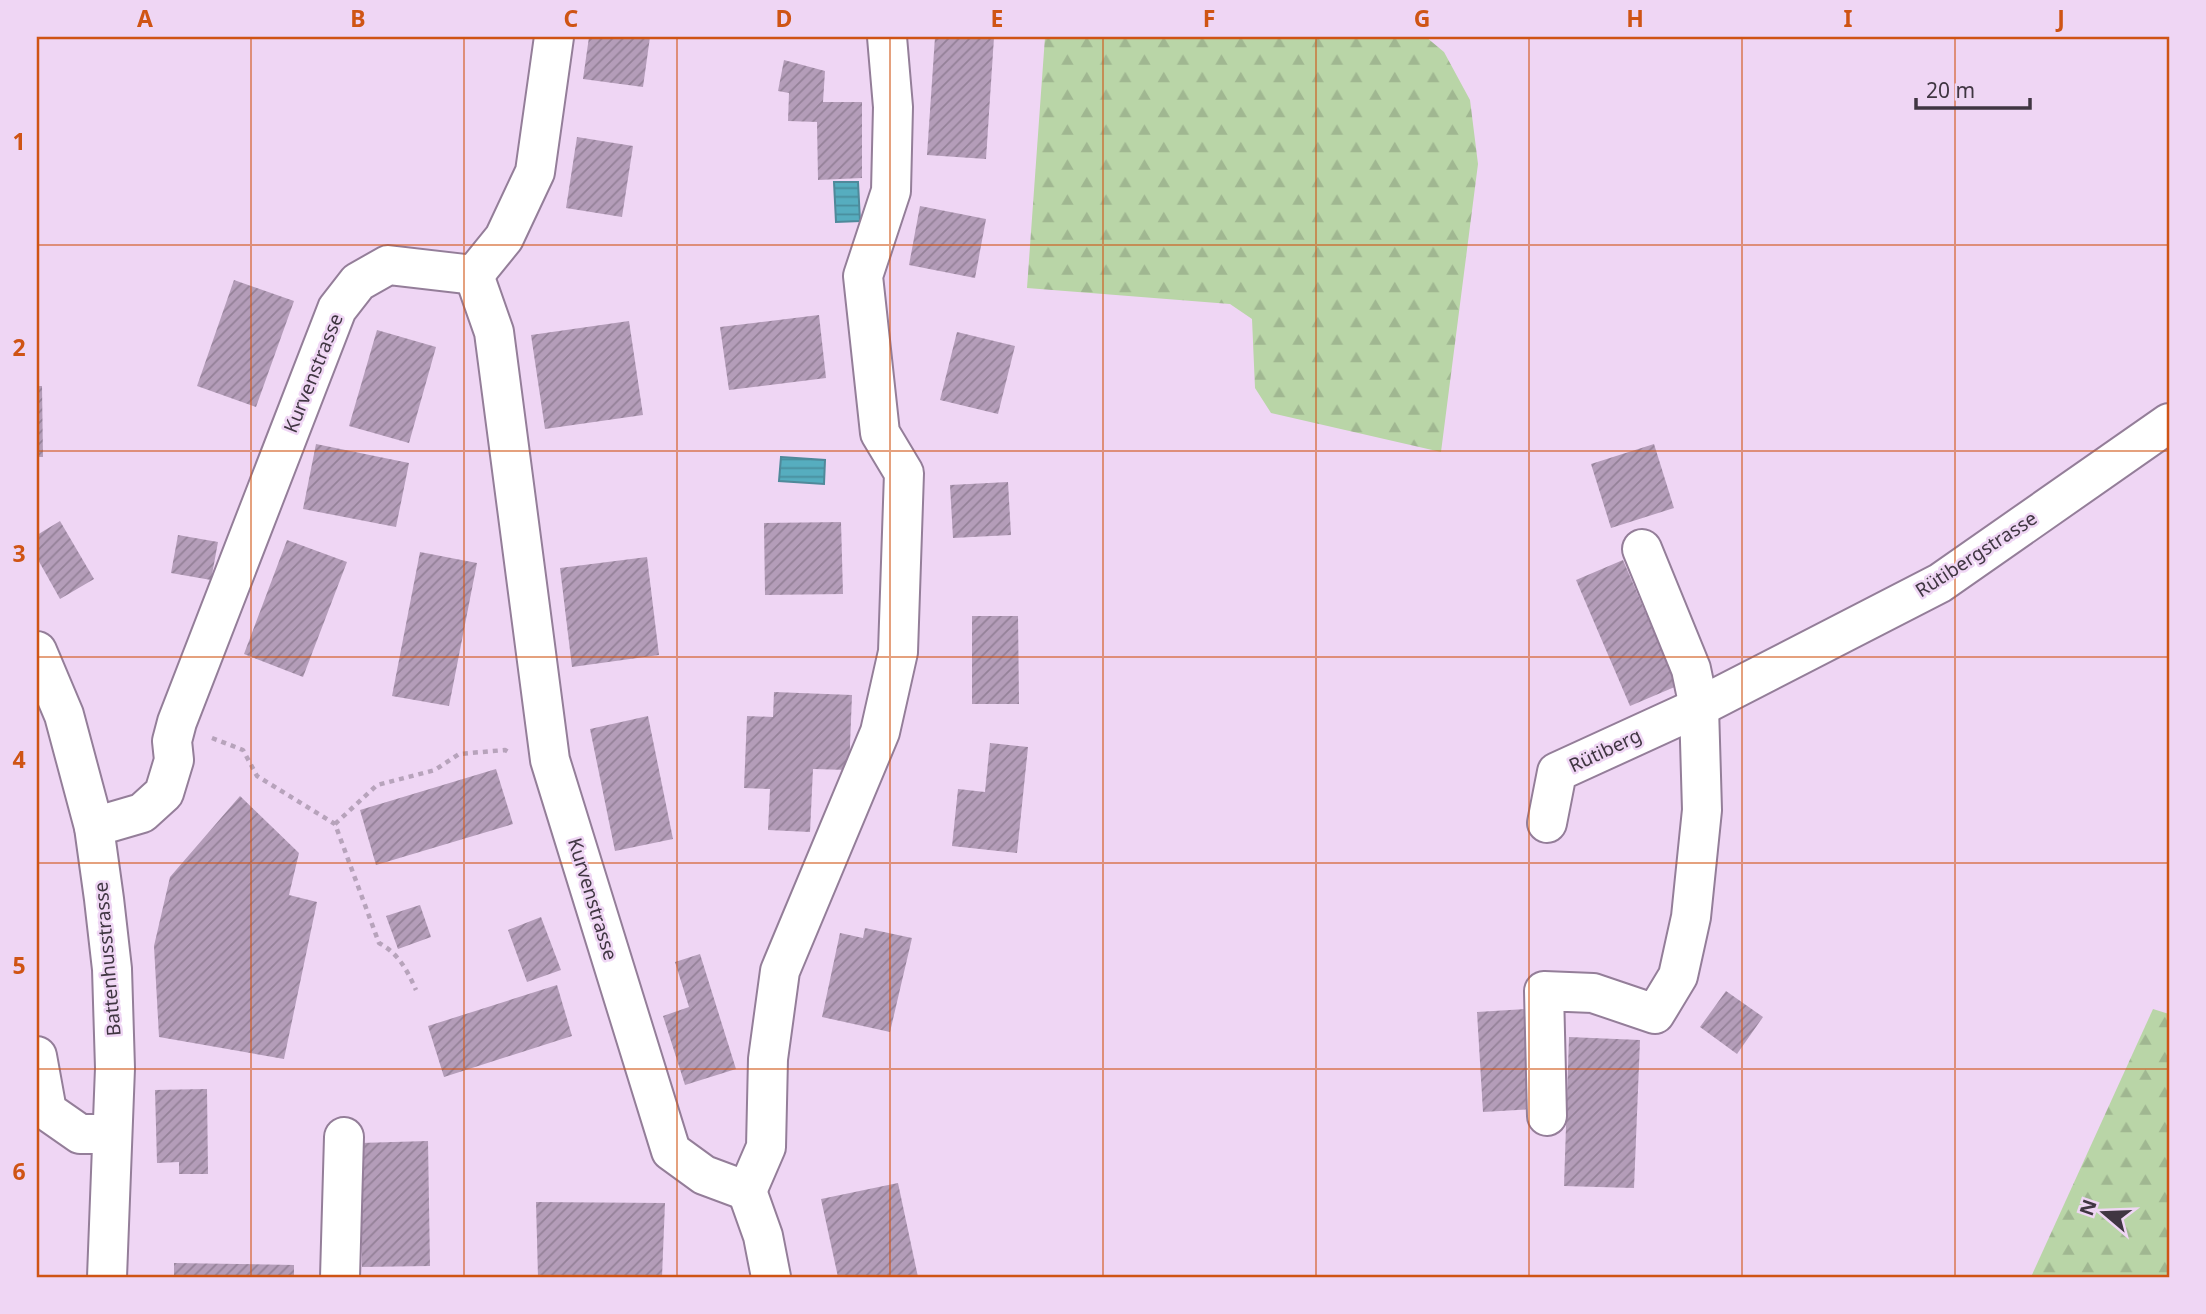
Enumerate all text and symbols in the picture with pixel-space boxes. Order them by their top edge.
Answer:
text: A [137,2,153,34]
text: B [350,2,366,34]
text: C [564,2,579,34]
text: D [776,2,792,34]
text: E [991,2,1003,34]
text: F [1203,2,1215,34]
text: G [1414,2,1430,34]
text: H [1626,2,1644,34]
text: I [1844,2,1853,34]
text: J [2055,2,2065,34]
scale bar [1916,66,2029,110]
text: 20 m [1926,76,1975,104]
text: 1 [12,125,26,157]
street label: Kurvenstrasse [277,310,349,436]
text: 2 [12,331,26,363]
street label: Rütibergstrasse [1910,505,2042,603]
text: 3 [12,537,26,569]
street label: Rütiberg [1565,722,1645,778]
text: 4 [12,743,26,775]
street label: Kurvenstrasse [562,835,624,963]
street label: Battenhusstrasse [87,881,127,1037]
text: 5 [12,949,26,981]
text: 6 [12,1155,26,1187]
north arrow [2070,1178,2140,1248]
text: N [2073,1196,2103,1219]

